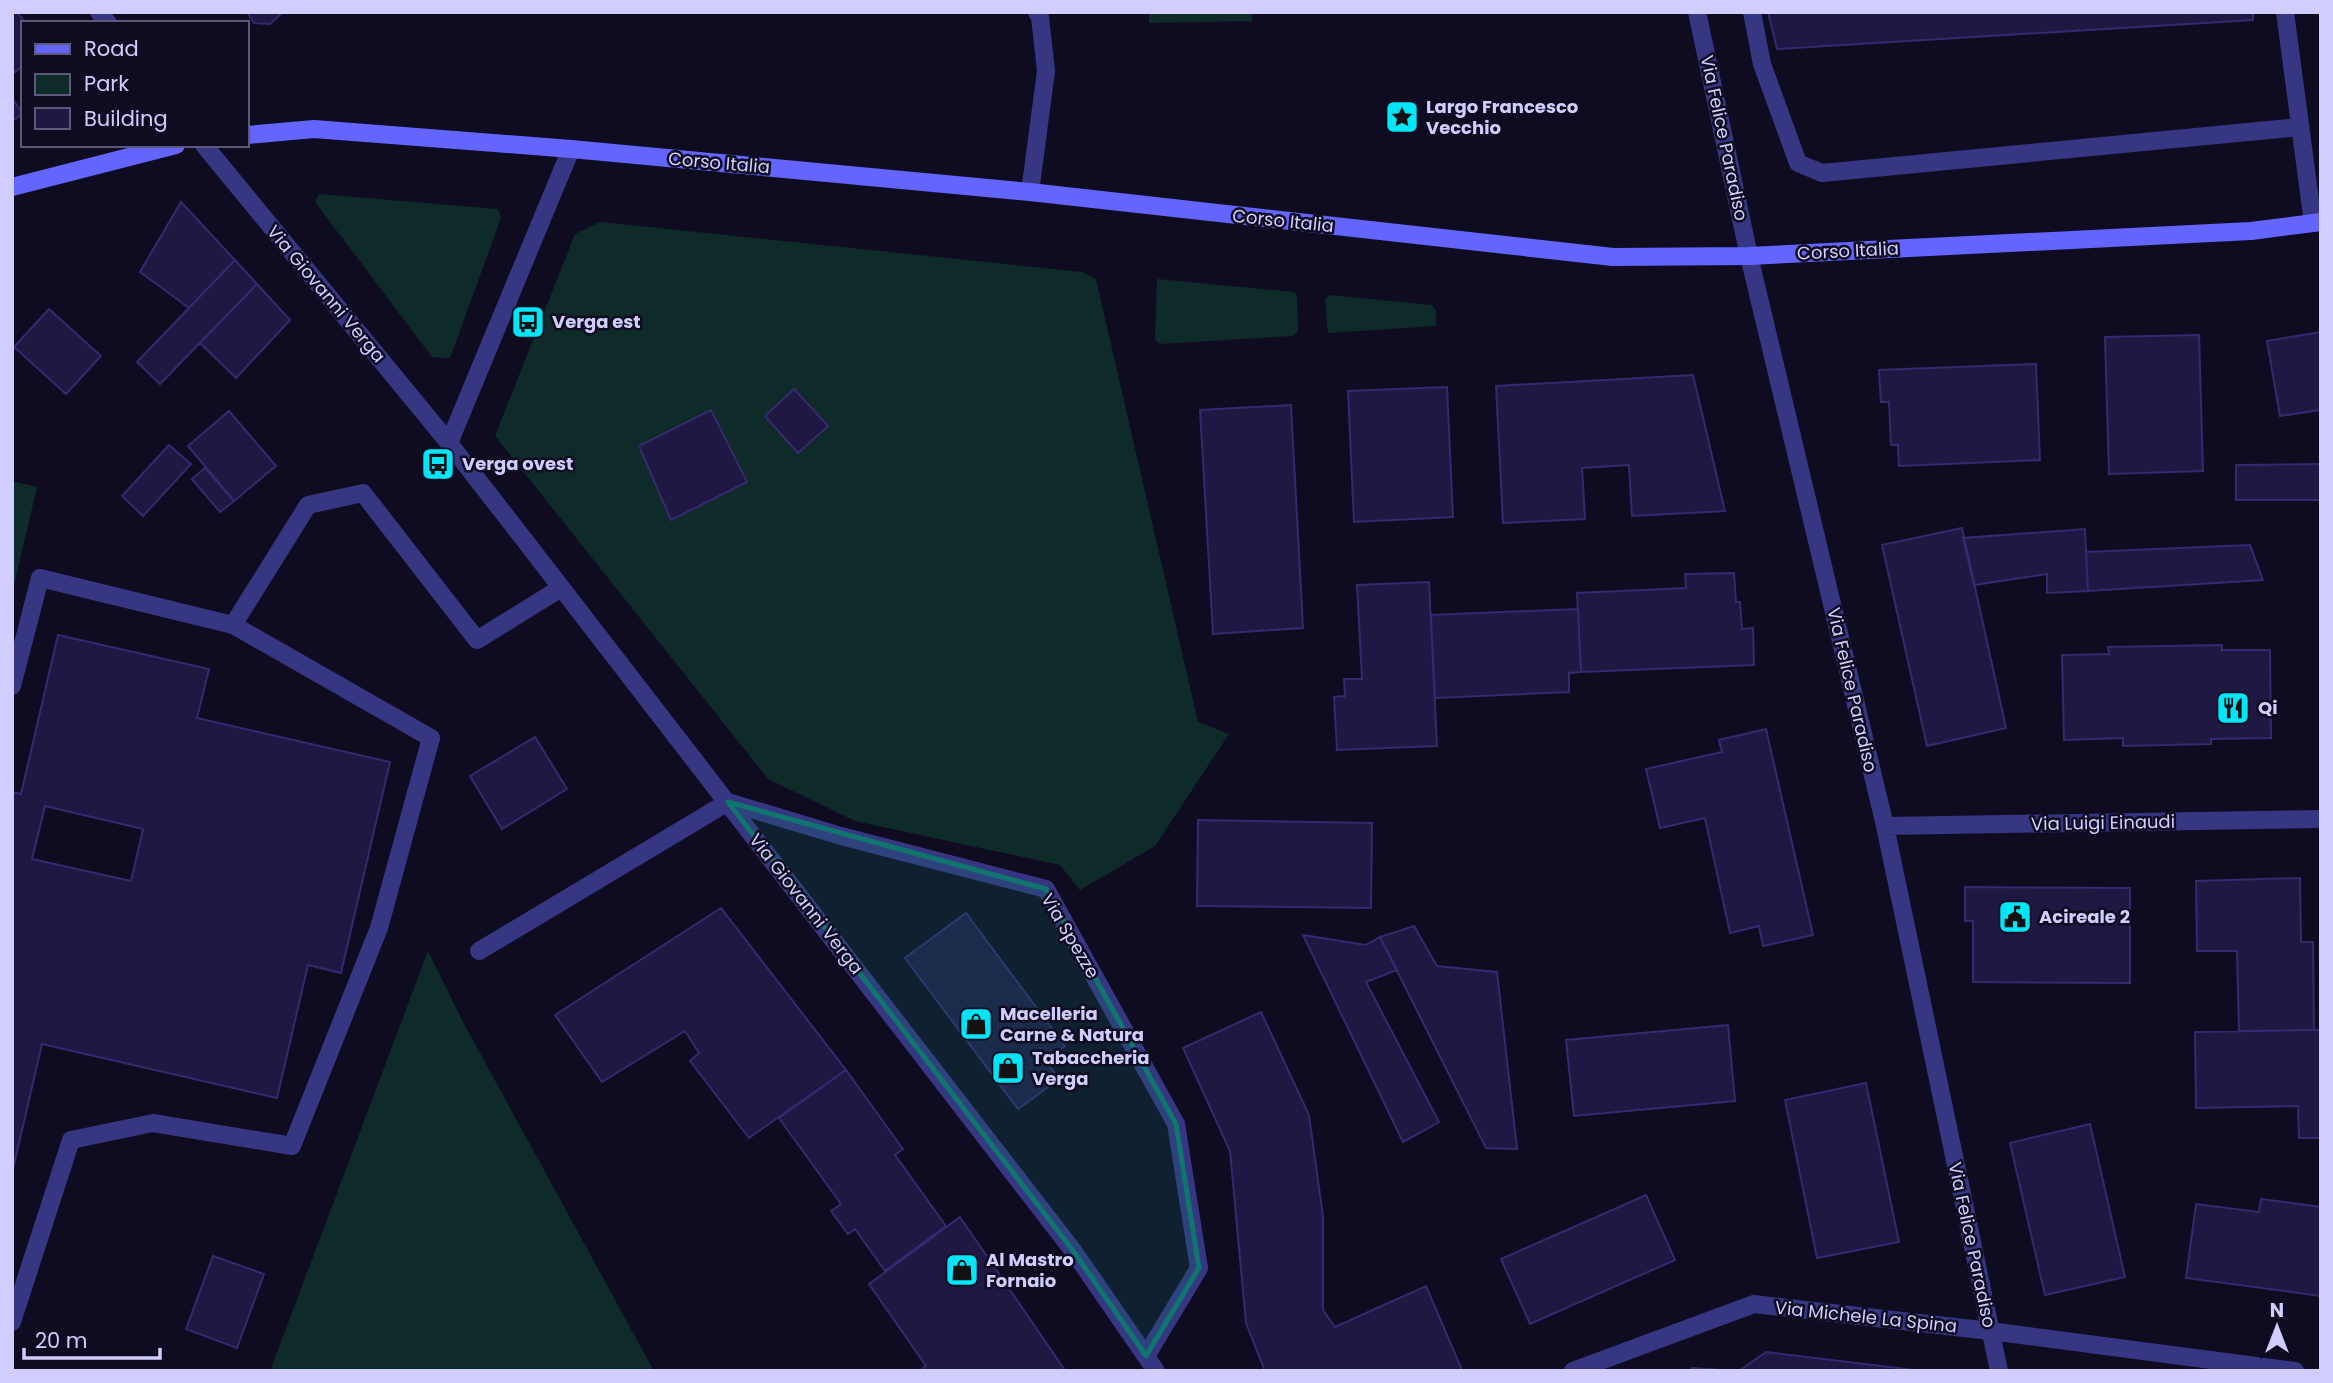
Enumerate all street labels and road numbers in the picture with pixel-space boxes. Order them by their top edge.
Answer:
street label: Via Felice Paradiso [1695,53,1754,223]
street label: Corso Italia [667,146,771,179]
street label: Corso Italia [1231,203,1335,238]
street label: Via Giovanni Verga [261,220,391,368]
street label: Corso Italia [1796,235,1900,266]
street label: Via Felice Paradiso [1821,605,1884,775]
street label: Via Luigi Einaudi [2031,809,2175,836]
street label: Via Giovanni Verga [743,828,869,979]
street label: Via Spezze [1035,889,1106,983]
street label: Via Felice Paradiso [1943,1160,2002,1330]
street label: Via Michele La Spina [1774,1295,1958,1339]

